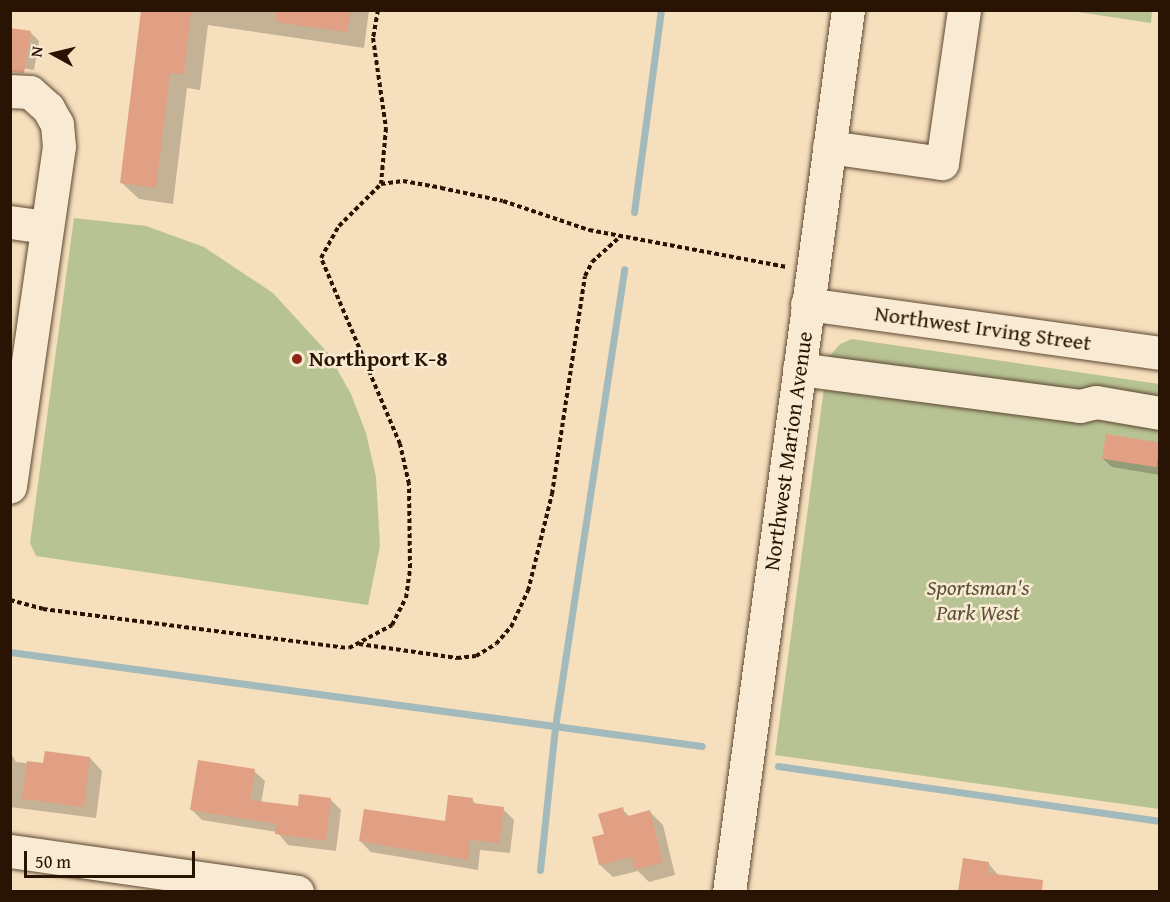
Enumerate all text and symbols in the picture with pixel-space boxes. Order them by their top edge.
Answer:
north arrow [24,24,84,84]
text: N [24,45,49,58]
street label: Northwest Irving Street [873,300,1093,356]
street label: Northwest Marion Avenue [758,330,818,572]
place label: Northport K-8 [309,346,448,372]
marker: Northport K-8 [290,352,304,366]
park label: Sportsman's Park West [926,574,1030,626]
scale bar [27,839,198,877]
text: 50 m [35,848,71,875]

